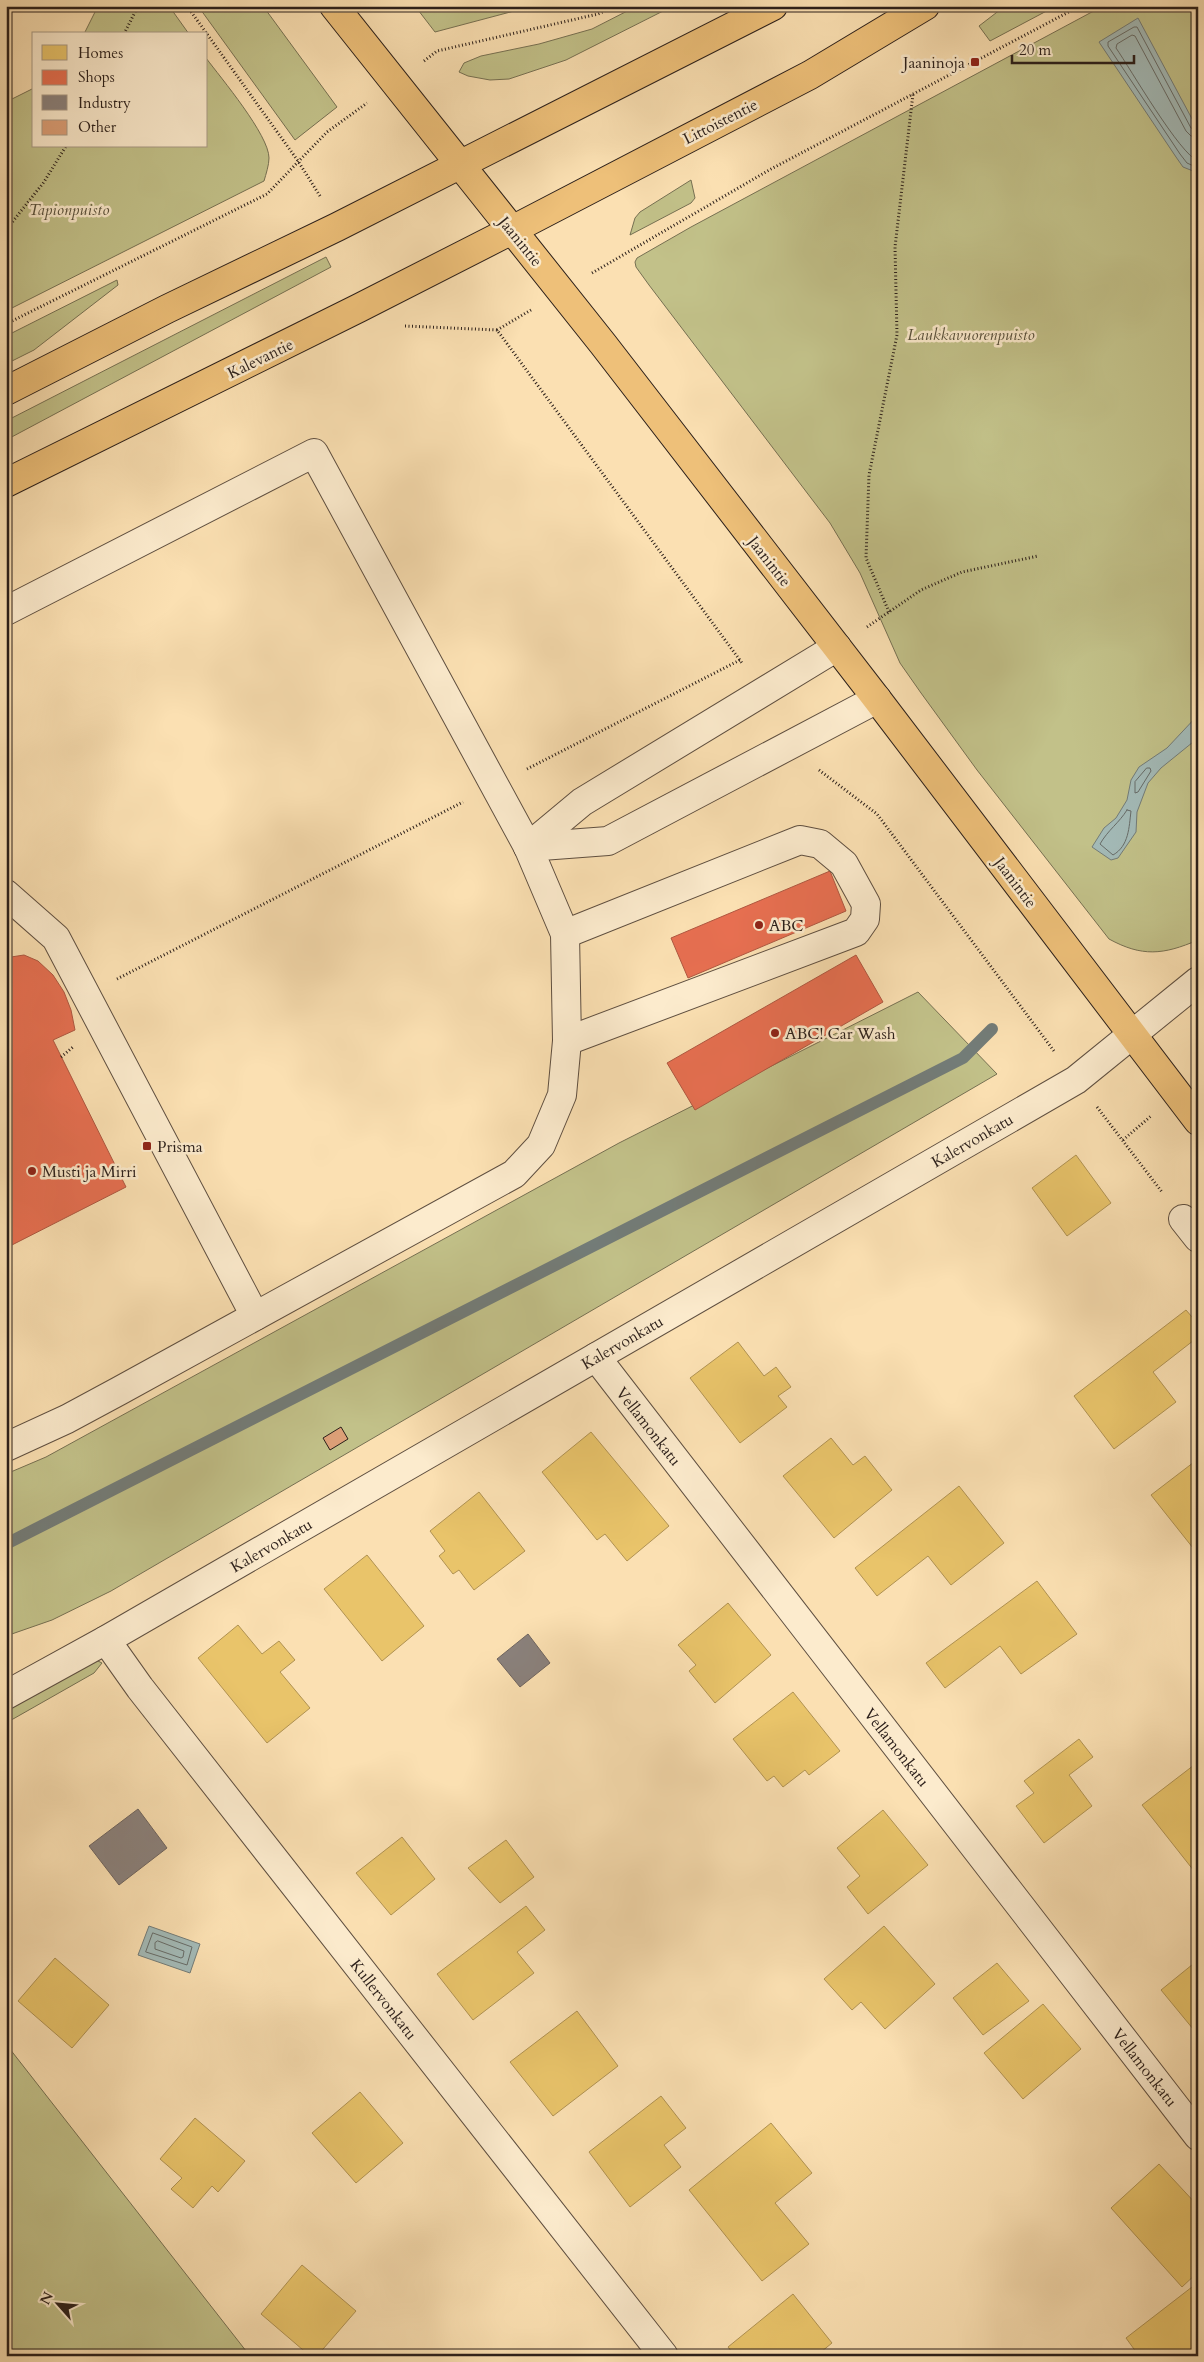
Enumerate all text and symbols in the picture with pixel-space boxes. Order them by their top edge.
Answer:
legend [32,32,208,148]
scale bar [1012,32,1134,64]
text: 20 m [1019,40,1051,60]
text: Homes [78,43,123,63]
place label: Jaaninoja [901,52,965,74]
marker: Jaaninoja [969,56,981,68]
text: Shops [78,67,115,87]
text: Industry [78,93,131,113]
street label: Littoistentie [679,94,762,150]
text: Other [78,117,117,137]
park label: Tapionpuisto [29,199,110,221]
street label: Jaanintie [492,210,547,271]
park label: Laukkavuorenpuisto [907,324,1035,346]
street label: Kalevantie [224,333,297,384]
street label: Jaanintie [741,530,796,592]
street label: Jaanintie [988,851,1042,913]
place label: ABC [769,915,804,937]
marker: ABC [753,919,765,931]
place label: ABC! Car Wash [785,1023,896,1045]
marker: ABC! Car Wash [769,1027,781,1039]
street label: Kalervonkatu [928,1108,1018,1173]
place label: Prisma [157,1136,203,1158]
marker: Prisma [141,1140,153,1152]
place label: Musti ja Mirri [42,1161,137,1183]
marker: Musti ja Mirri [26,1165,38,1177]
street label: Kalervonkatu [578,1310,668,1375]
street label: Vellamonkatu [610,1383,686,1471]
street label: Kalervonkatu [227,1513,317,1578]
street label: Vellamonkatu [858,1704,934,1792]
street label: Kullervonkatu [345,1955,422,2045]
street label: Vellamonkatu [1106,2024,1182,2112]
north arrow [32,2280,82,2330]
text: N [36,2289,58,2308]

